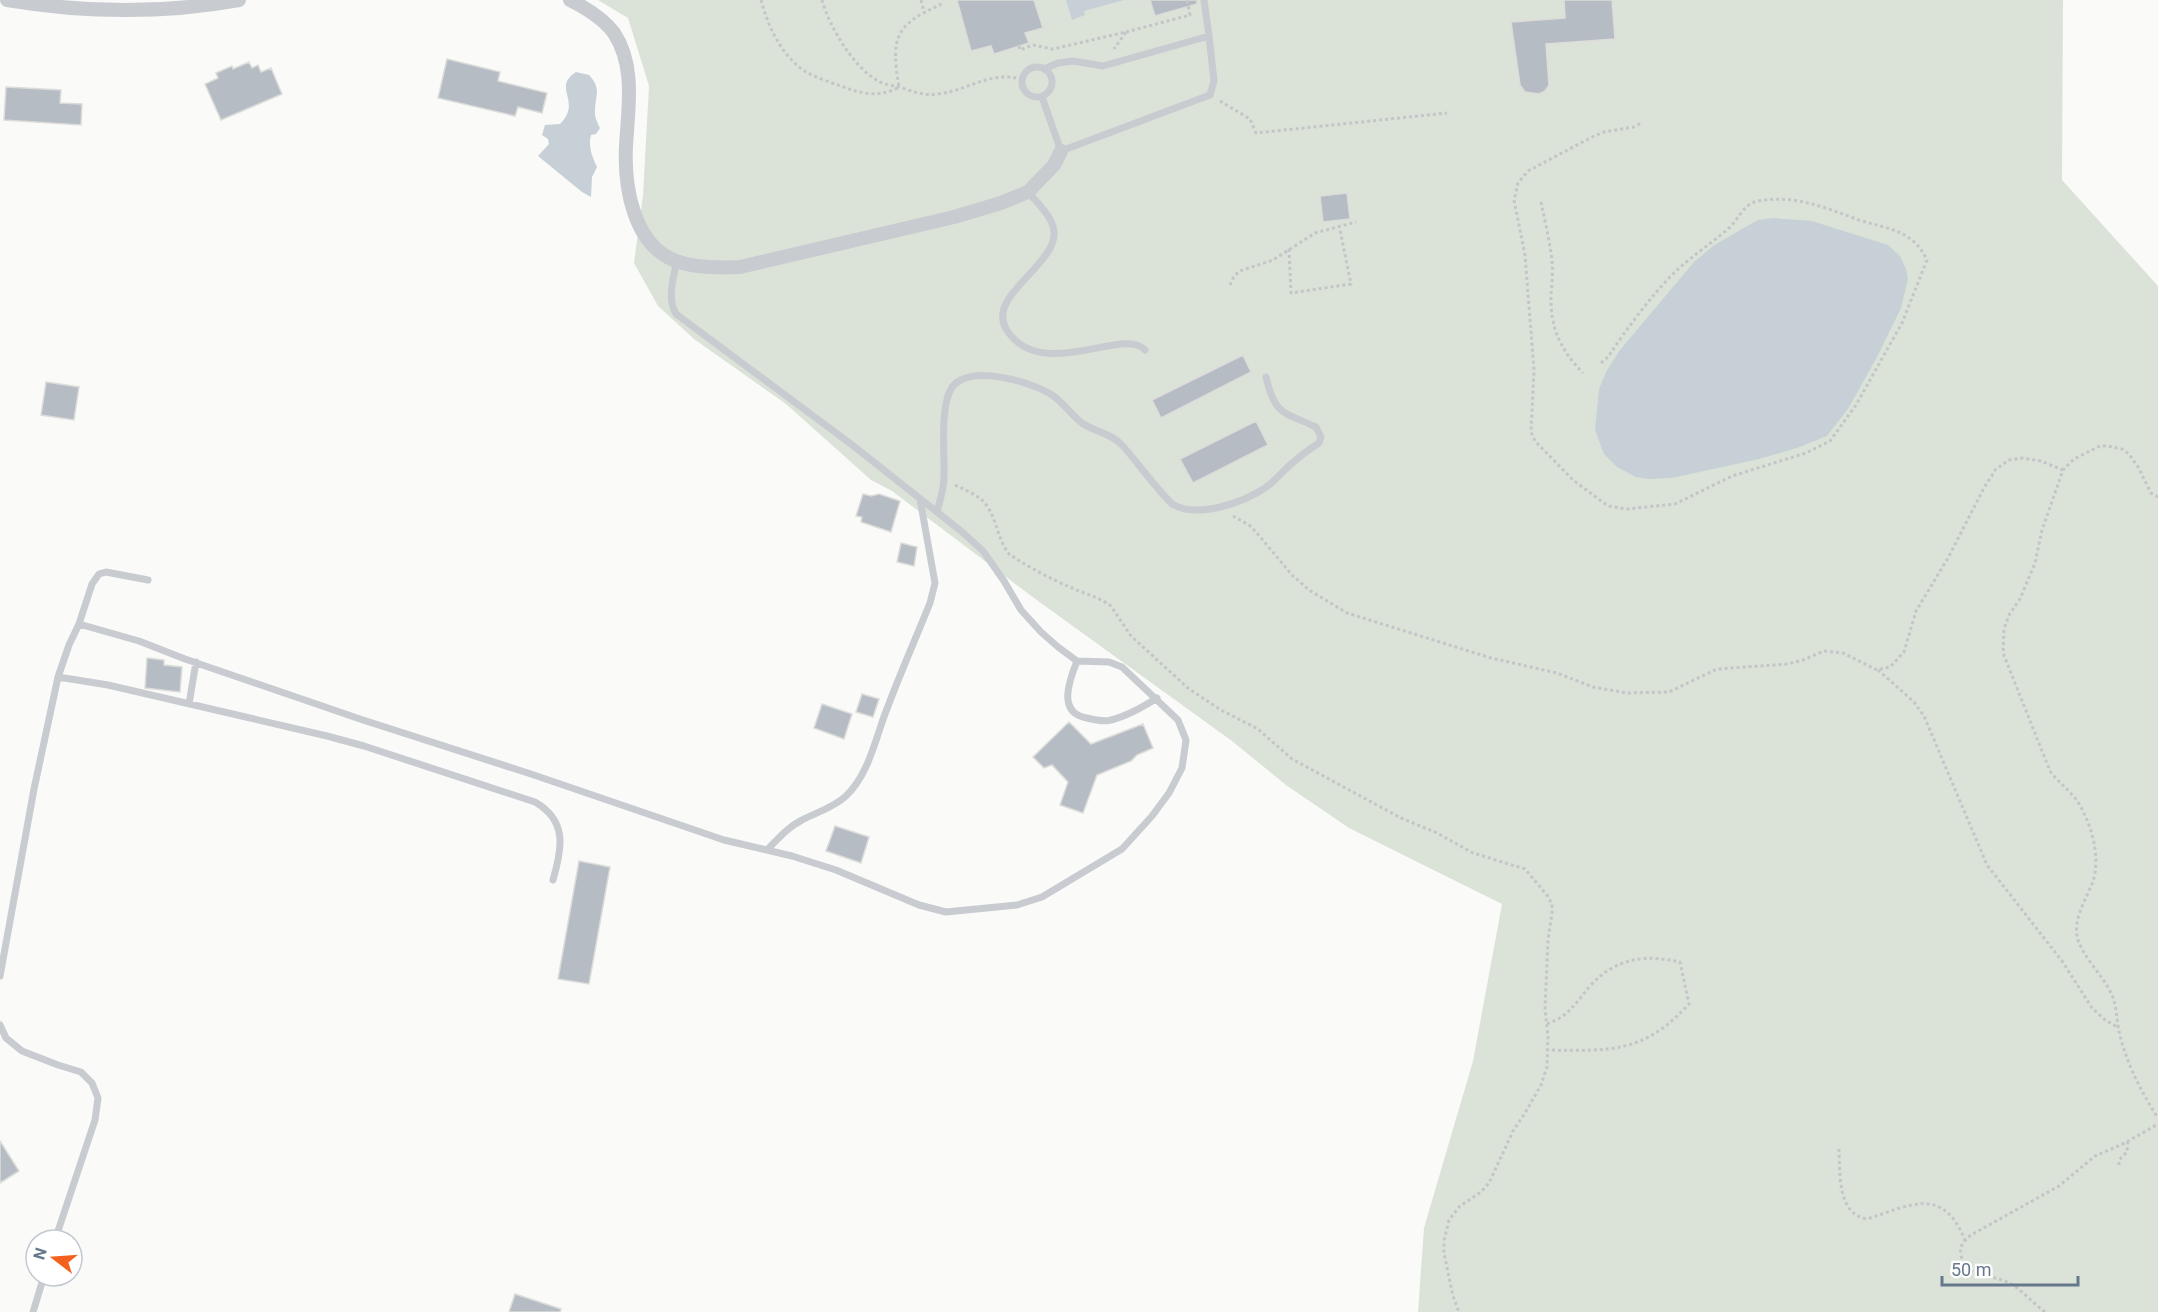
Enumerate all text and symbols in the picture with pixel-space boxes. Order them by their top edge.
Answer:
north arrow [24,1228,84,1288]
text: N [29,1246,51,1262]
scale bar [1942,1249,2078,1287]
text: 50 m [1951,1259,1991,1280]

